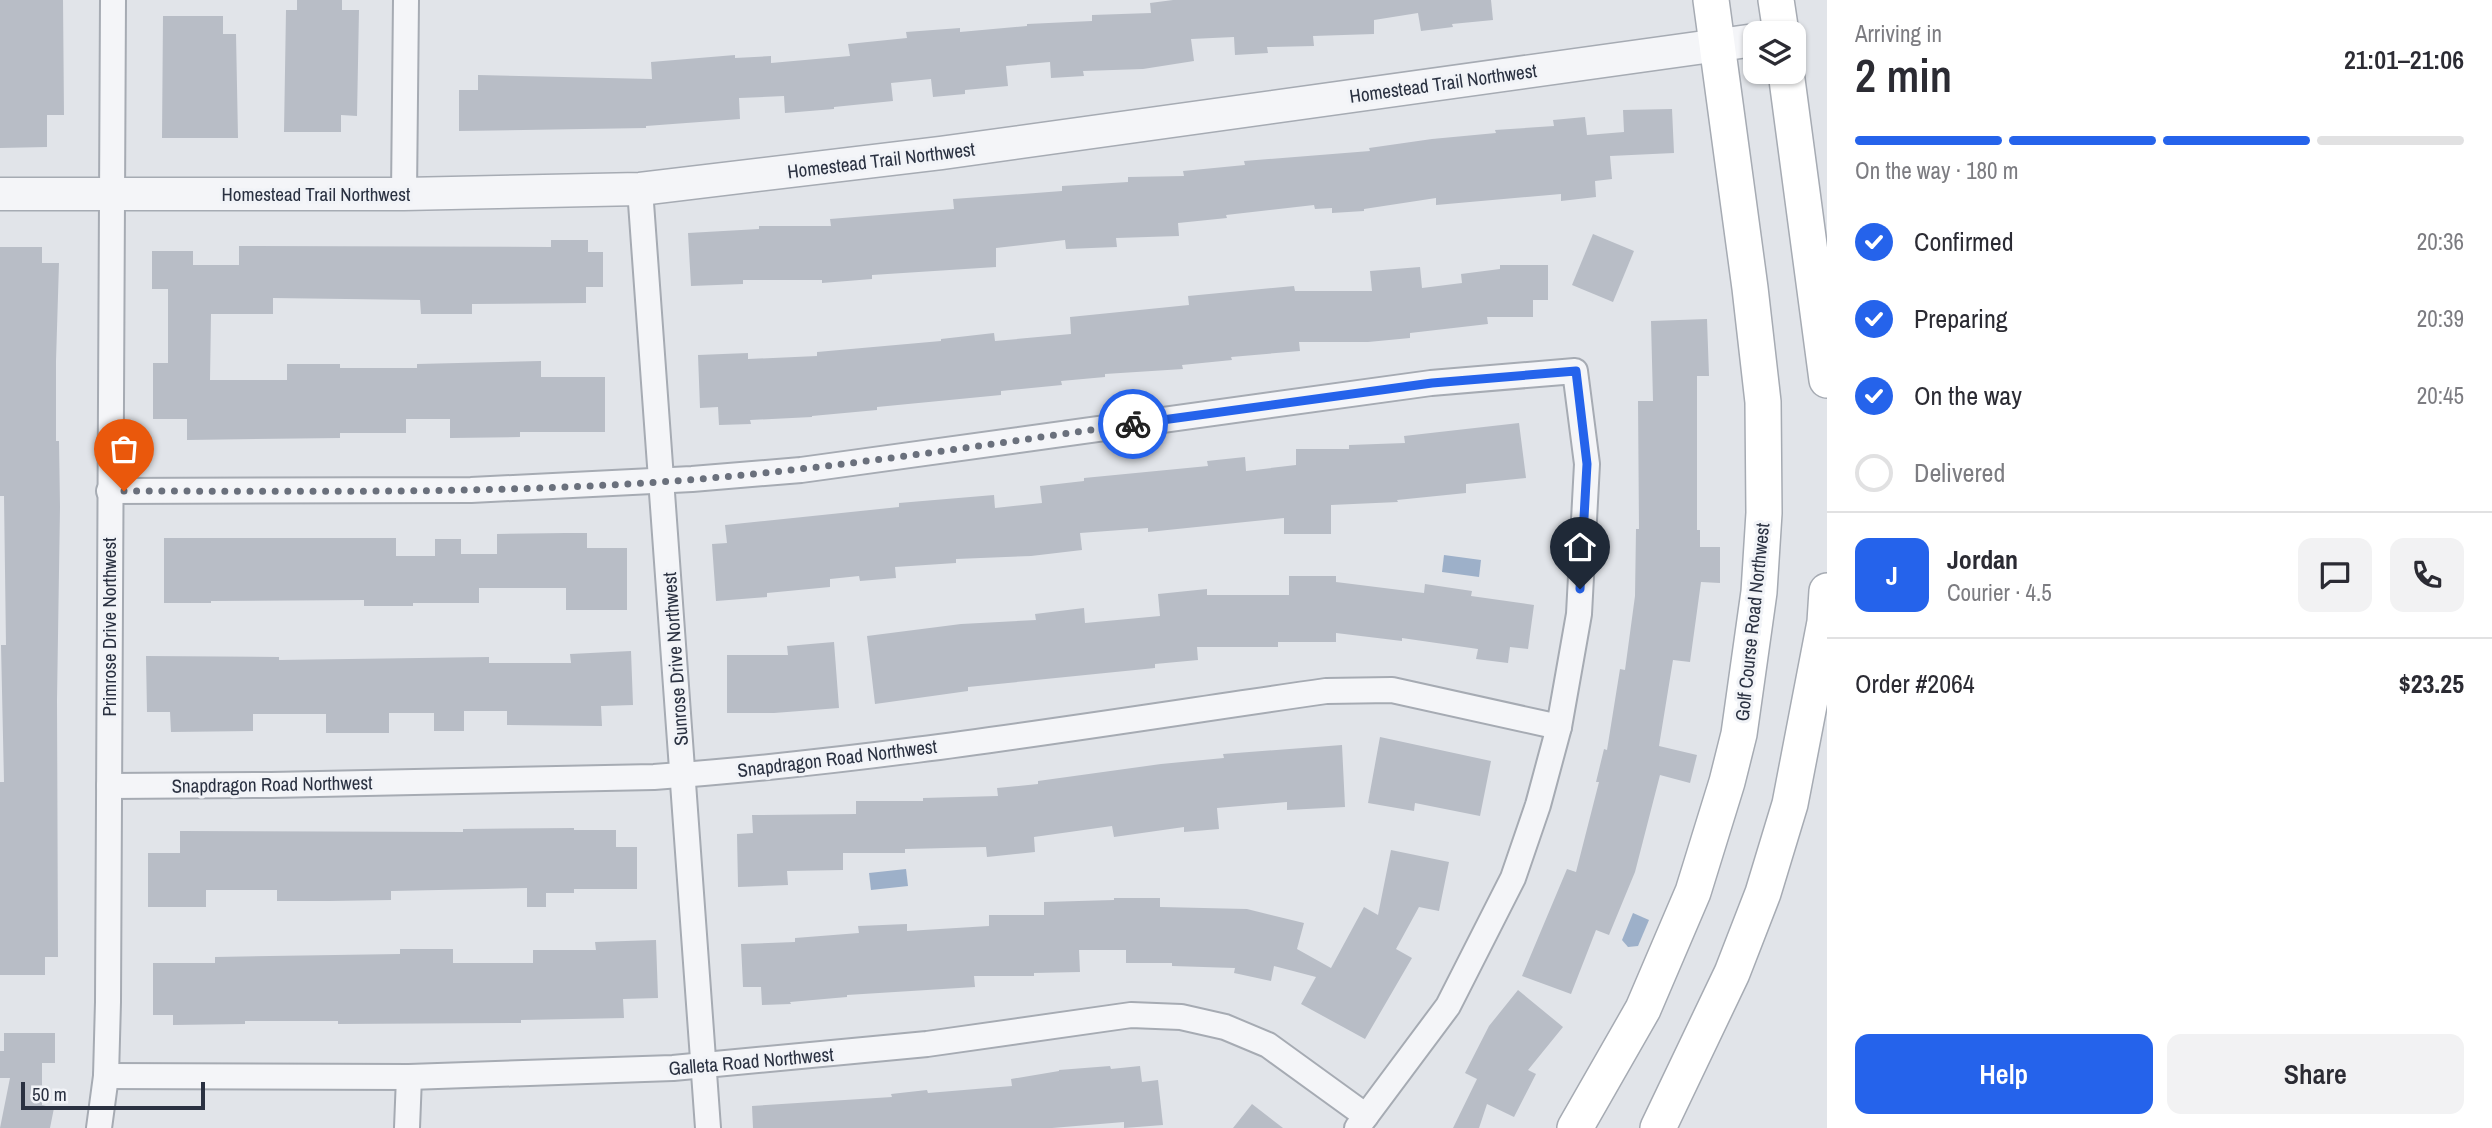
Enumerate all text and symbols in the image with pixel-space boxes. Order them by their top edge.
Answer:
text: Arriving in [1855,18,1942,49]
map controls [1743,21,1806,84]
button: layers [1743,21,1806,84]
text: 21:01–21:06 [2344,42,2464,77]
text: 2 min [1855,44,1952,106]
street label: Homestead Trail Northwest [1348,57,1539,109]
street label: Homestead Trail Northwest [786,136,977,184]
text: On the way · 180 m [1855,155,2019,186]
street label: Homestead Trail Northwest [222,181,411,207]
icon: check [1855,223,1893,261]
text: Confirmed [1914,224,2014,259]
text: 20:36 [2417,226,2464,257]
icon: check [1855,300,1893,338]
text: Preparing [1914,301,2008,336]
text: 20:39 [2417,303,2464,334]
icon: check [1855,377,1893,415]
text: On the way [1914,378,2022,413]
text: 20:45 [2417,380,2464,411]
courier [1098,389,1168,459]
icon: bike [1114,405,1152,443]
pin [94,419,154,491]
icon: bag [105,430,143,468]
text: Delivered [1914,455,2005,490]
pin [1550,517,1610,589]
street label: Golf Course Road Northwest [1729,521,1775,722]
icon: home [1561,528,1599,566]
street label: Primrose Drive Northwest [96,537,122,717]
button: chat [2298,538,2372,612]
button: phone [2390,538,2464,612]
text: Jordan [1947,542,2018,577]
text: J [1886,558,1898,593]
street label: Sunrose Drive Northwest [656,571,694,747]
text: Courier · 4.5 [1947,577,2052,608]
text: Order #2064 [1855,666,1975,701]
text: $23.25 [2399,666,2464,701]
street label: Snapdragon Road Northwest [736,733,939,783]
street label: Snapdragon Road Northwest [171,769,373,799]
button: Help [1855,1034,2153,1114]
button: Share [2167,1034,2464,1114]
street label: Galleta Road Northwest [667,1041,835,1081]
scale bar [21,1079,205,1111]
text: 50 m [32,1081,67,1107]

